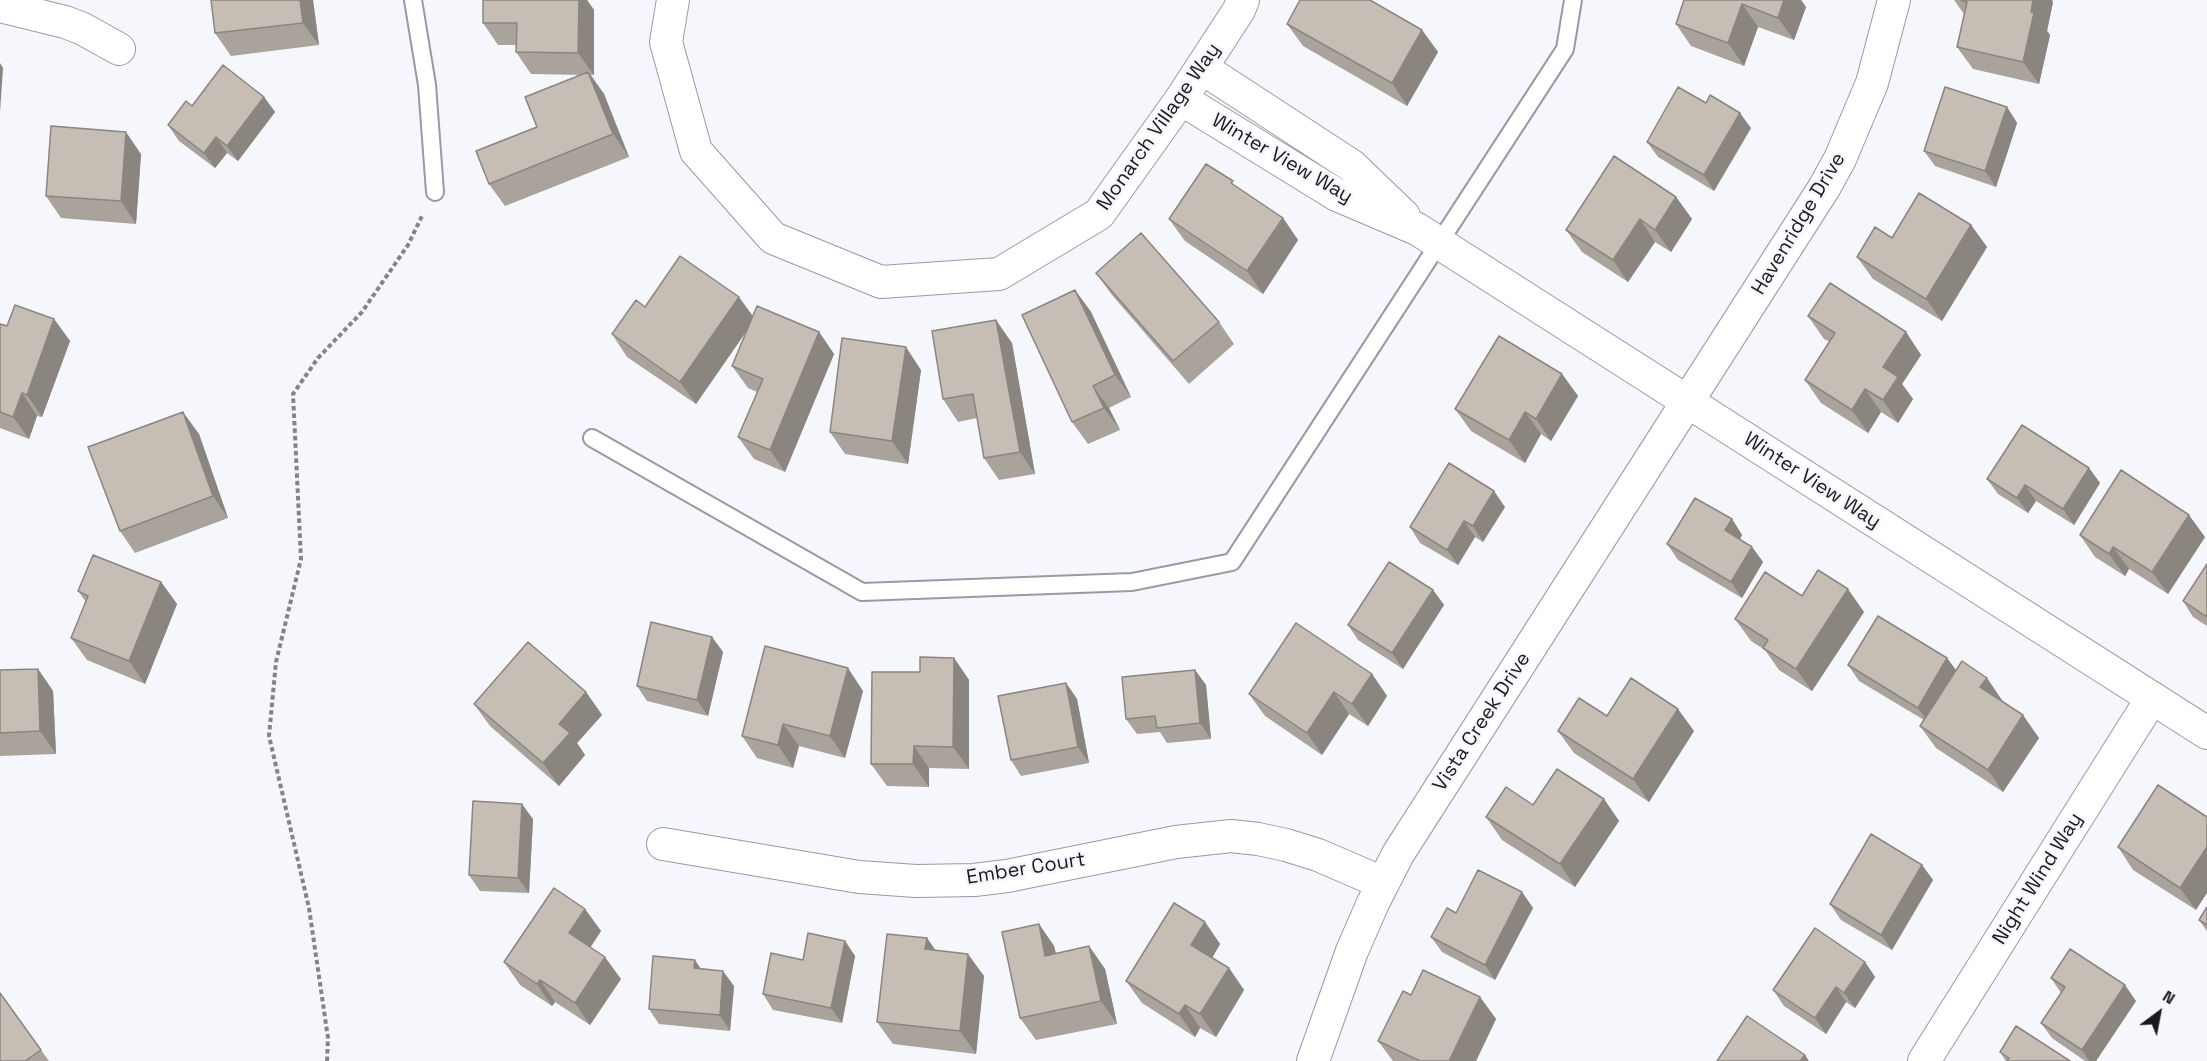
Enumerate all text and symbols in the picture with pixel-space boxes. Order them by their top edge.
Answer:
street label: Monarch Village Way [1092,39,1226,215]
street label: Winter View Way [1207,109,1357,209]
street label: Havenridge Drive [1747,149,1851,299]
street label: Winter View Way [1739,428,1885,534]
street label: Vista Creek Drive [1428,648,1536,796]
street label: Night Wind Way [1988,809,2088,949]
street label: Ember Court [965,848,1087,890]
north arrow [2129,983,2189,1043]
text: N [2159,986,2179,1009]

